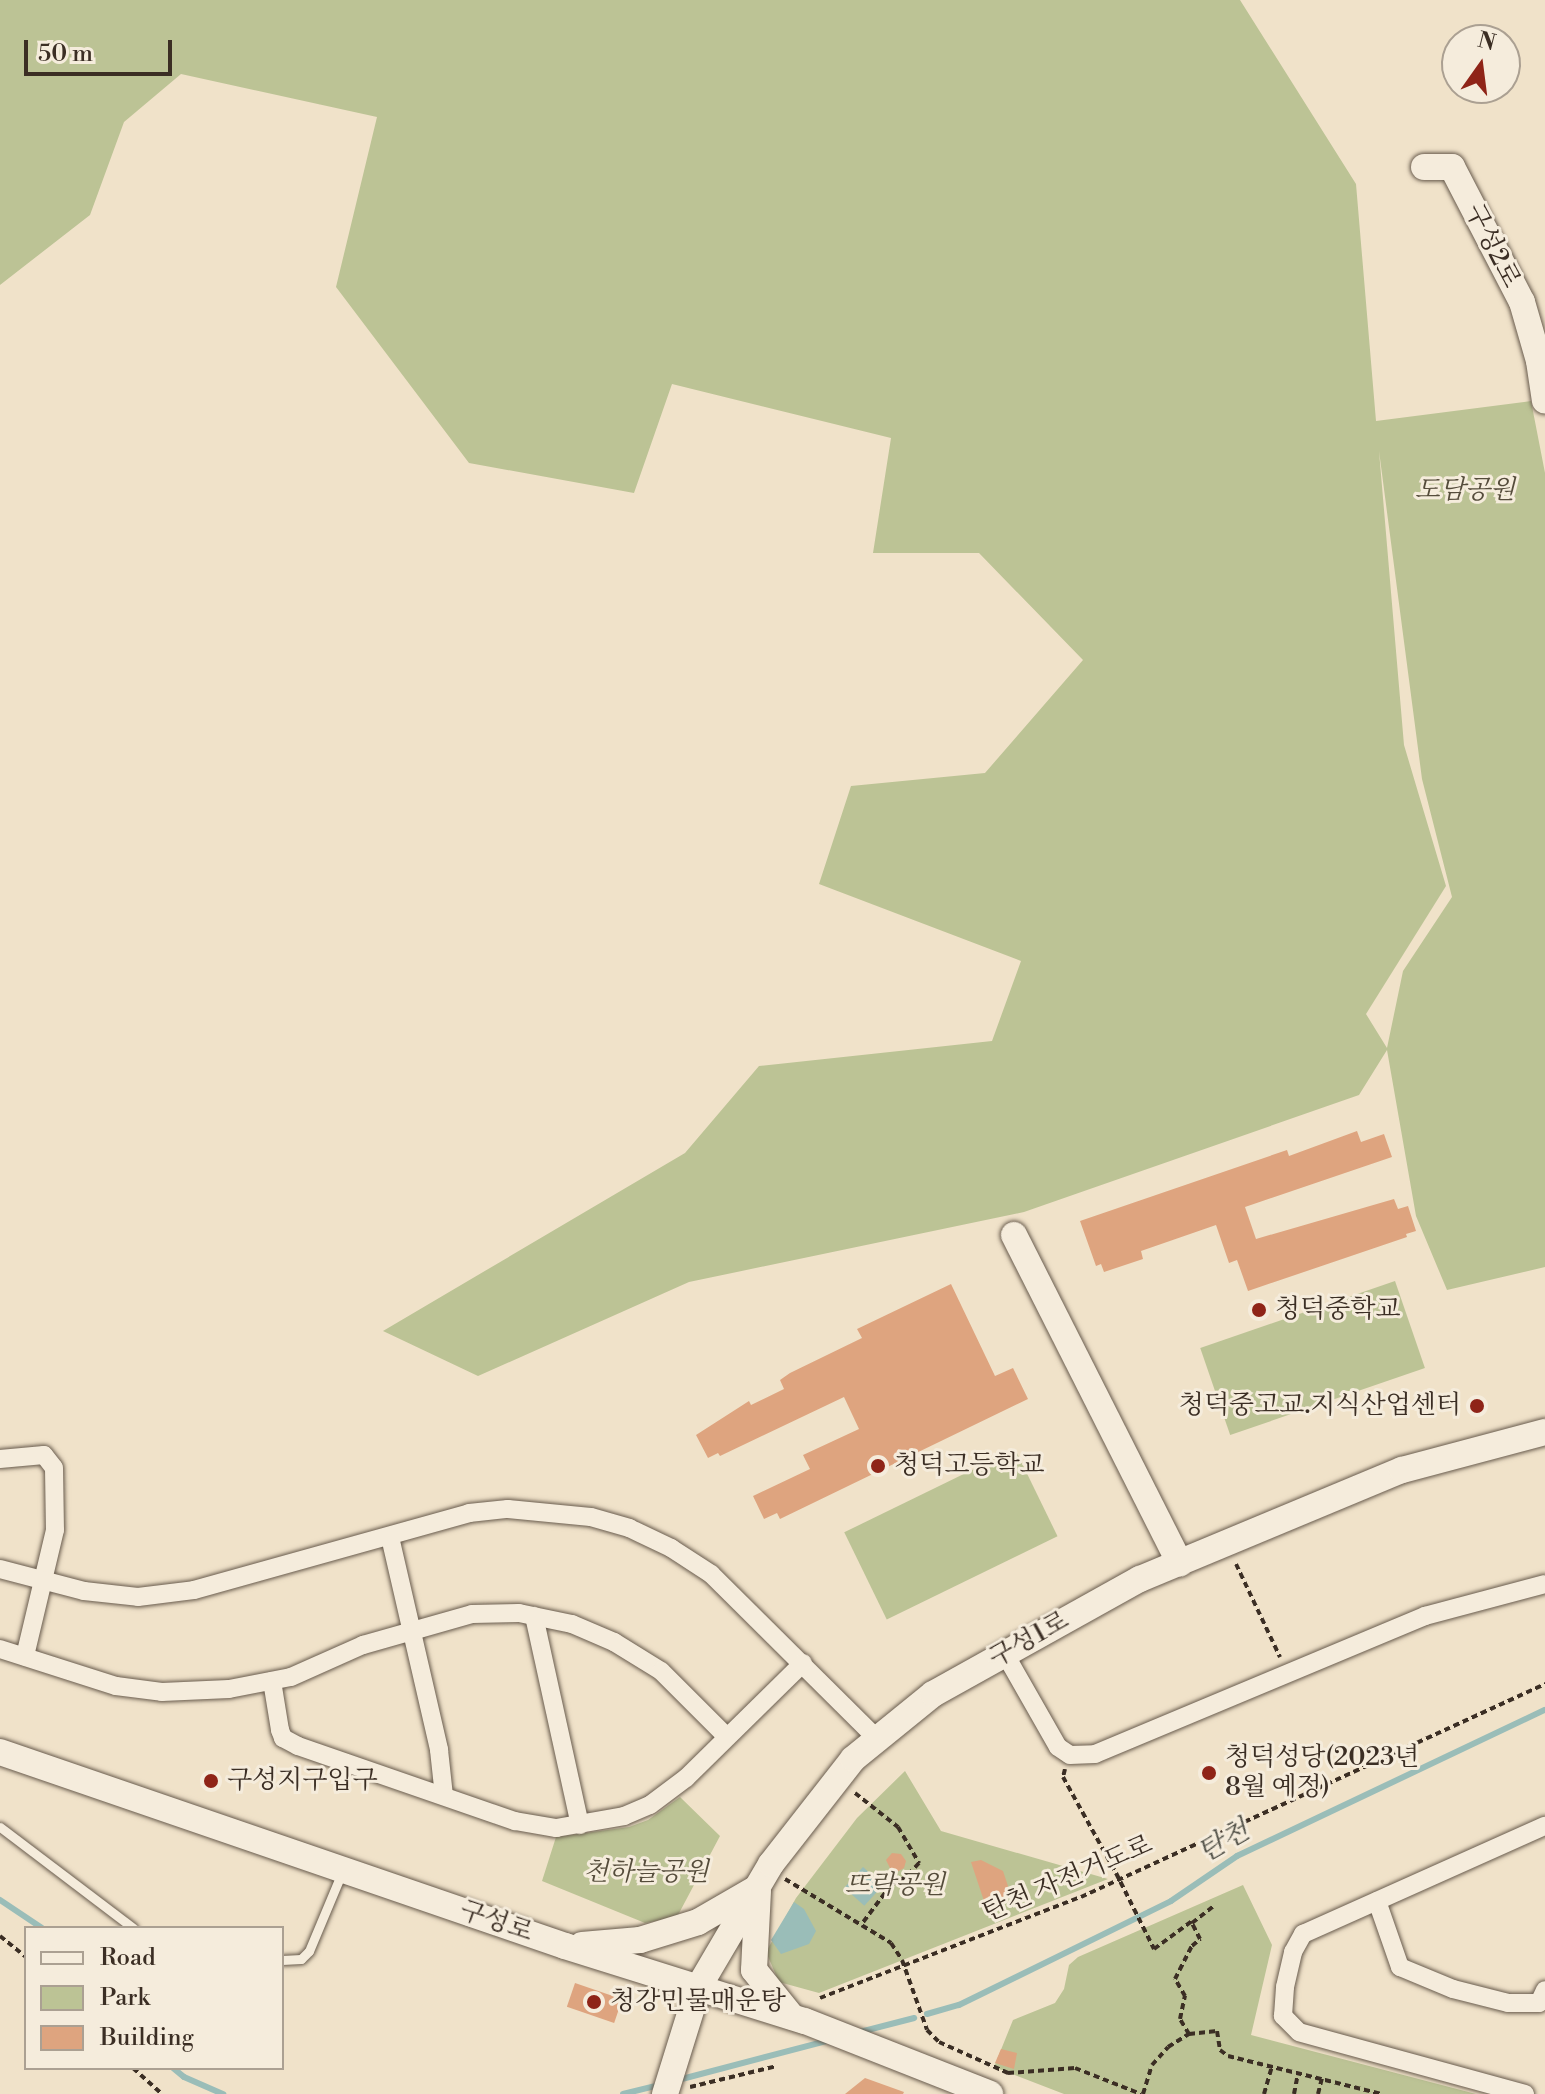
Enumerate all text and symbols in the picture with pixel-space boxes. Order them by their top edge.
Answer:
scale bar [28,24,176,74]
north arrow [1441,24,1521,104]
text: N [1475,27,1498,57]
text: 50 m [38,39,93,69]
street label: 구성2로 [1458,199,1526,293]
park label: 도담공원 [1415,475,1515,507]
place label: 청덕중학교 [1275,1294,1401,1326]
marker: 청덕중학교 [1250,1301,1268,1319]
place label: 청덕중고교.지식산업센터 [1179,1390,1461,1422]
marker: 청덕중고교.지식산업센터 [1468,1397,1486,1415]
place label: 청덕고등학교 [894,1450,1045,1482]
marker: 청덕고등학교 [869,1457,887,1475]
street label: 구성1로 [984,1605,1074,1675]
place label: 청덕성당(2023년 8월 예정) [1225,1742,1419,1804]
marker: 청덕성당(2023년 8월 예정) [1200,1764,1218,1782]
place label: 구성지구입구 [227,1765,378,1797]
marker: 구성지구입구 [202,1772,220,1790]
water label: 탄천 [1192,1814,1256,1870]
street label: 탄천 자전거도로 [979,1829,1157,1929]
park label: 천하늘공원 [583,1857,709,1889]
park label: 뜨락공원 [845,1870,945,1902]
street label: 구성로 [455,1895,537,1949]
legend [24,1926,284,2070]
text: Road [100,1943,156,1973]
text: Park [100,1983,150,2013]
place label: 청강민물매운탕 [610,1986,786,2018]
marker: 청강민물매운탕 [585,1993,603,2011]
text: Building [100,2023,194,2053]

